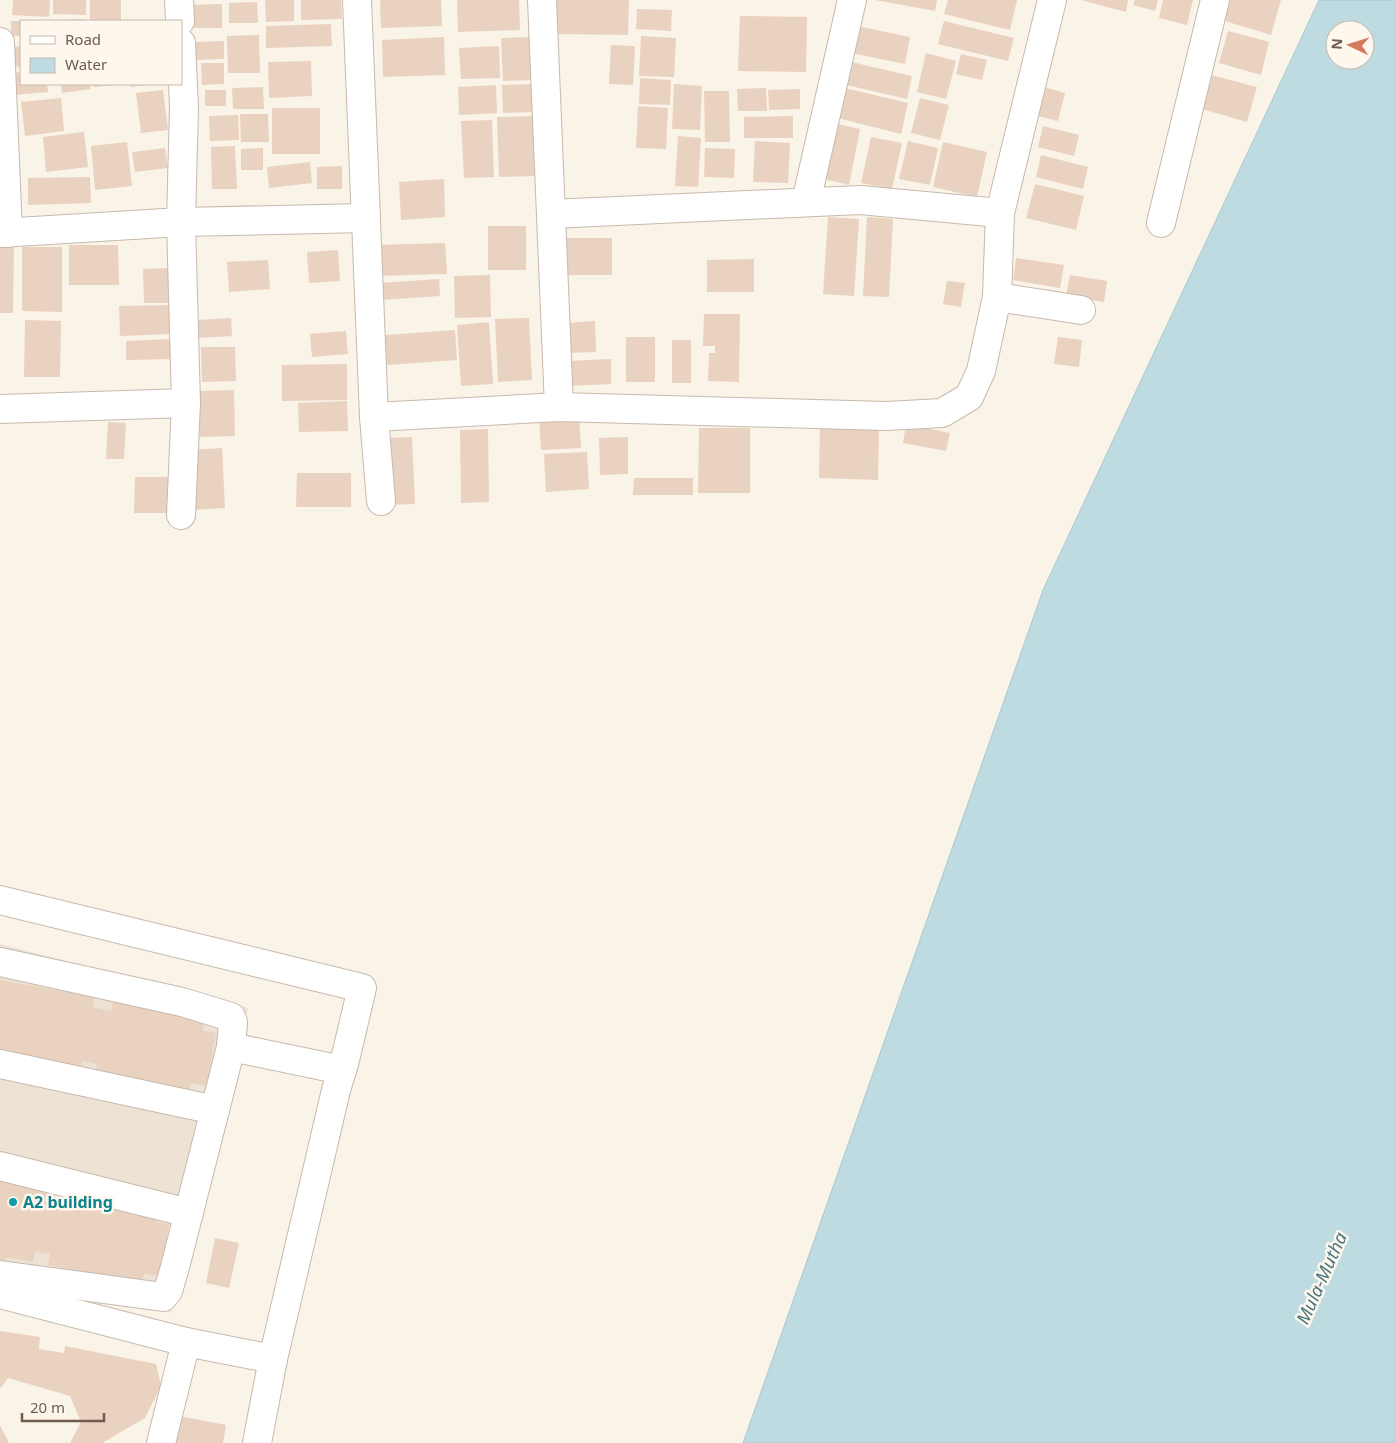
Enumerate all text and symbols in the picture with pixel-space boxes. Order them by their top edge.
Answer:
legend [20,20,182,85]
north arrow [1325,20,1375,70]
text: Road [65,29,101,49]
text: N [1327,38,1346,50]
text: Water [65,54,107,74]
place label: A2 building [23,1191,113,1213]
marker: A2 building [7,1196,19,1208]
water label: Mula-Mutha [1290,1228,1352,1328]
scale bar [22,1390,105,1422]
text: 20 m [30,1397,65,1417]

